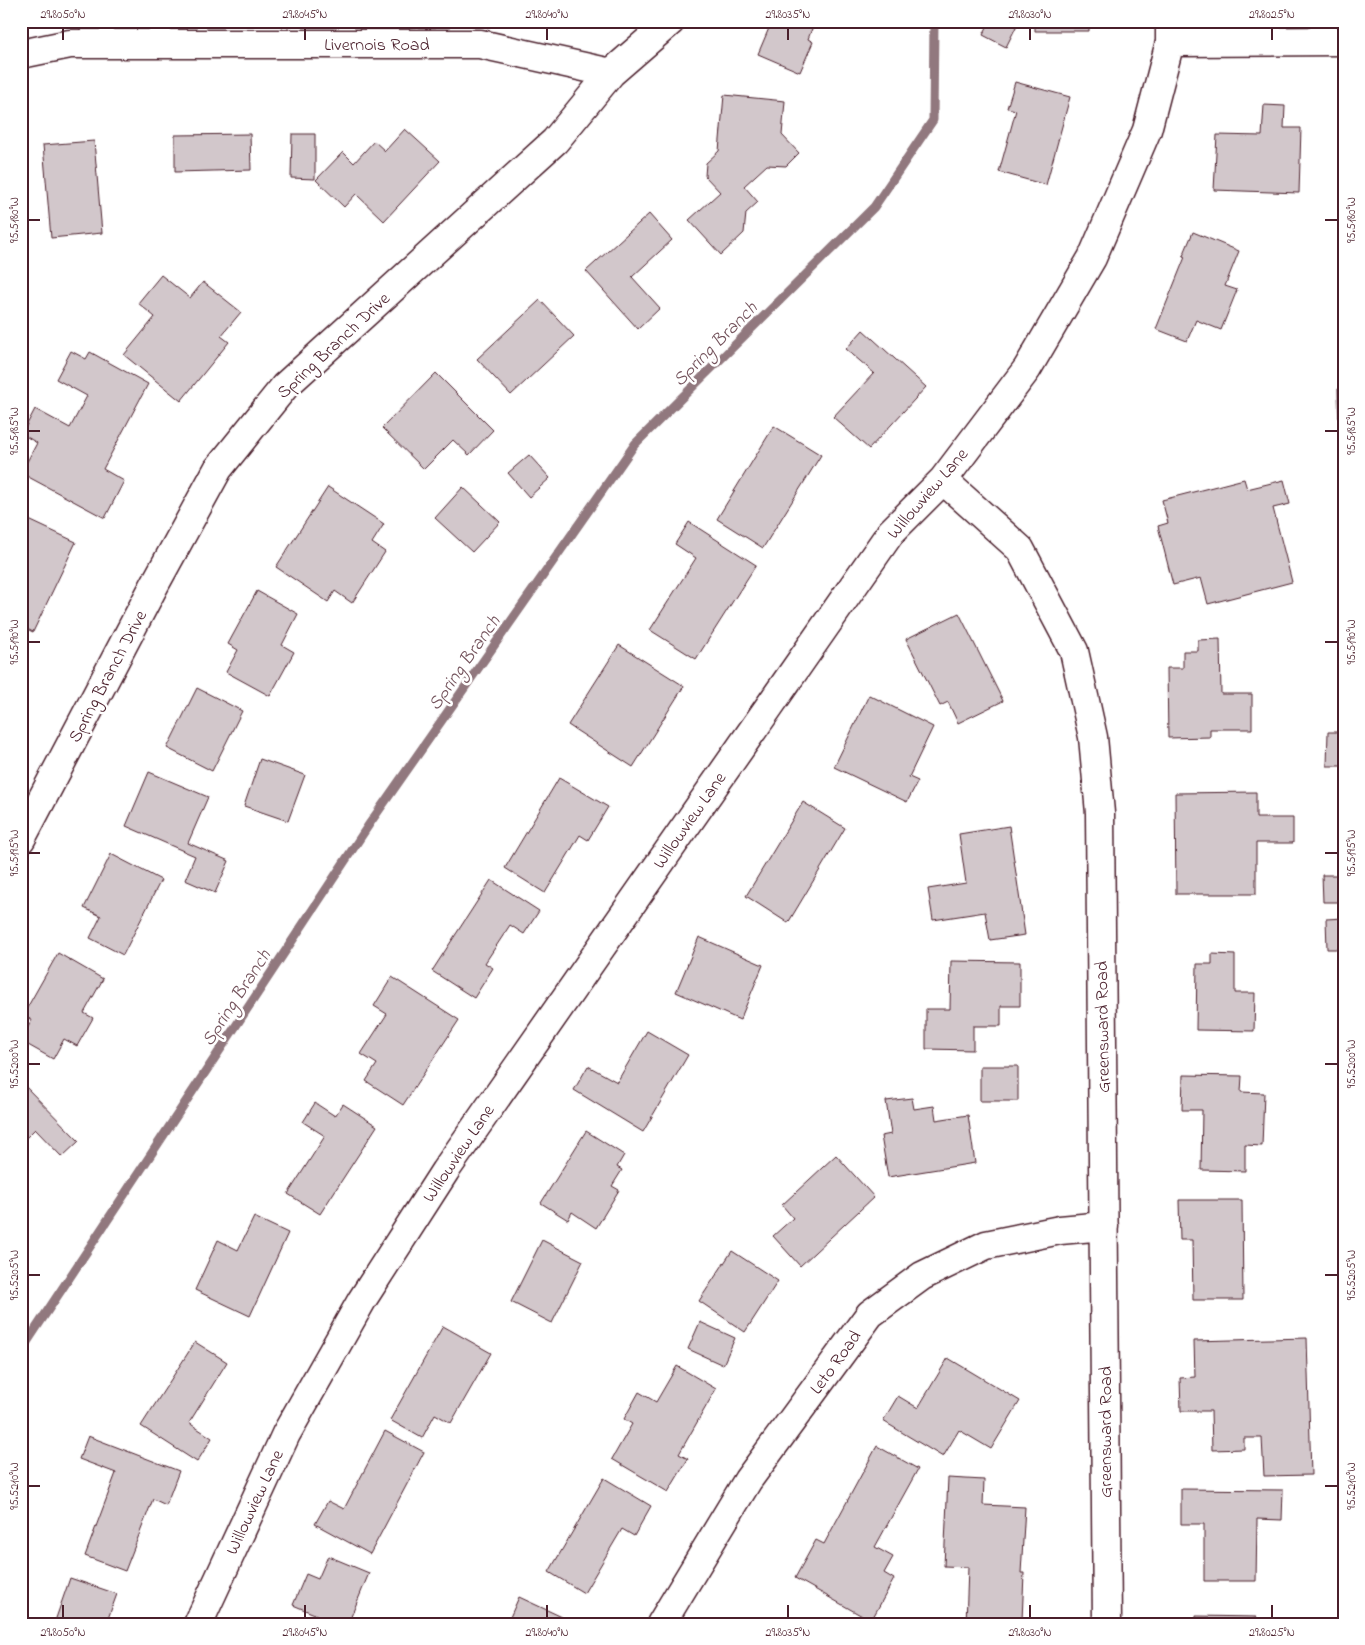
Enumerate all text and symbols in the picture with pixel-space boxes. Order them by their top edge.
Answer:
text: 29.8050°N [40,6,86,24]
text: 29.8045°N [283,6,327,24]
text: 29.8040°N [525,6,569,24]
text: 29.8035°N [766,6,810,24]
text: 29.8030°N [1008,6,1052,24]
text: 29.8025°N [1249,6,1295,24]
street label: Livernois Road [324,33,430,59]
text: 95.5180°W [6,197,24,243]
text: 95.5180°W [1343,197,1361,243]
street label: Spring Branch Drive [272,286,398,407]
water label: Spring Branch [667,296,766,394]
text: 95.5185°W [6,407,24,455]
text: 95.5185°W [1343,407,1361,455]
street label: Willowview Lane [882,442,976,546]
street label: Spring Branch Drive [63,605,156,748]
water label: Spring Branch [422,610,509,717]
text: 95.5190°W [6,620,24,664]
text: 95.5190°W [1343,620,1361,664]
street label: Willowview Lane [648,767,734,875]
text: 95.5195°W [6,830,24,876]
text: 95.5195°W [1343,830,1361,876]
water label: Spring Branch [196,944,280,1053]
street label: Greensward Road [1090,961,1118,1093]
text: 95.5200°W [6,1040,24,1088]
text: 95.5200°W [1343,1040,1361,1088]
street label: Willowview Lane [417,1099,503,1208]
text: 95.5205°W [6,1250,24,1300]
text: 95.5205°W [1343,1250,1361,1300]
street label: Leto Road [804,1326,869,1401]
street label: Greensward Road [1094,1366,1120,1498]
street label: Willowview Lane [220,1445,292,1560]
text: 95.5210°W [6,1462,24,1510]
text: 95.5210°W [1343,1462,1361,1510]
text: 29.8050°N [40,1624,86,1642]
text: 29.8045°N [283,1624,327,1642]
text: 29.8040°N [525,1624,569,1642]
text: 29.8035°N [766,1624,810,1642]
text: 29.8030°N [1008,1624,1052,1642]
text: 29.8025°N [1249,1624,1295,1642]

